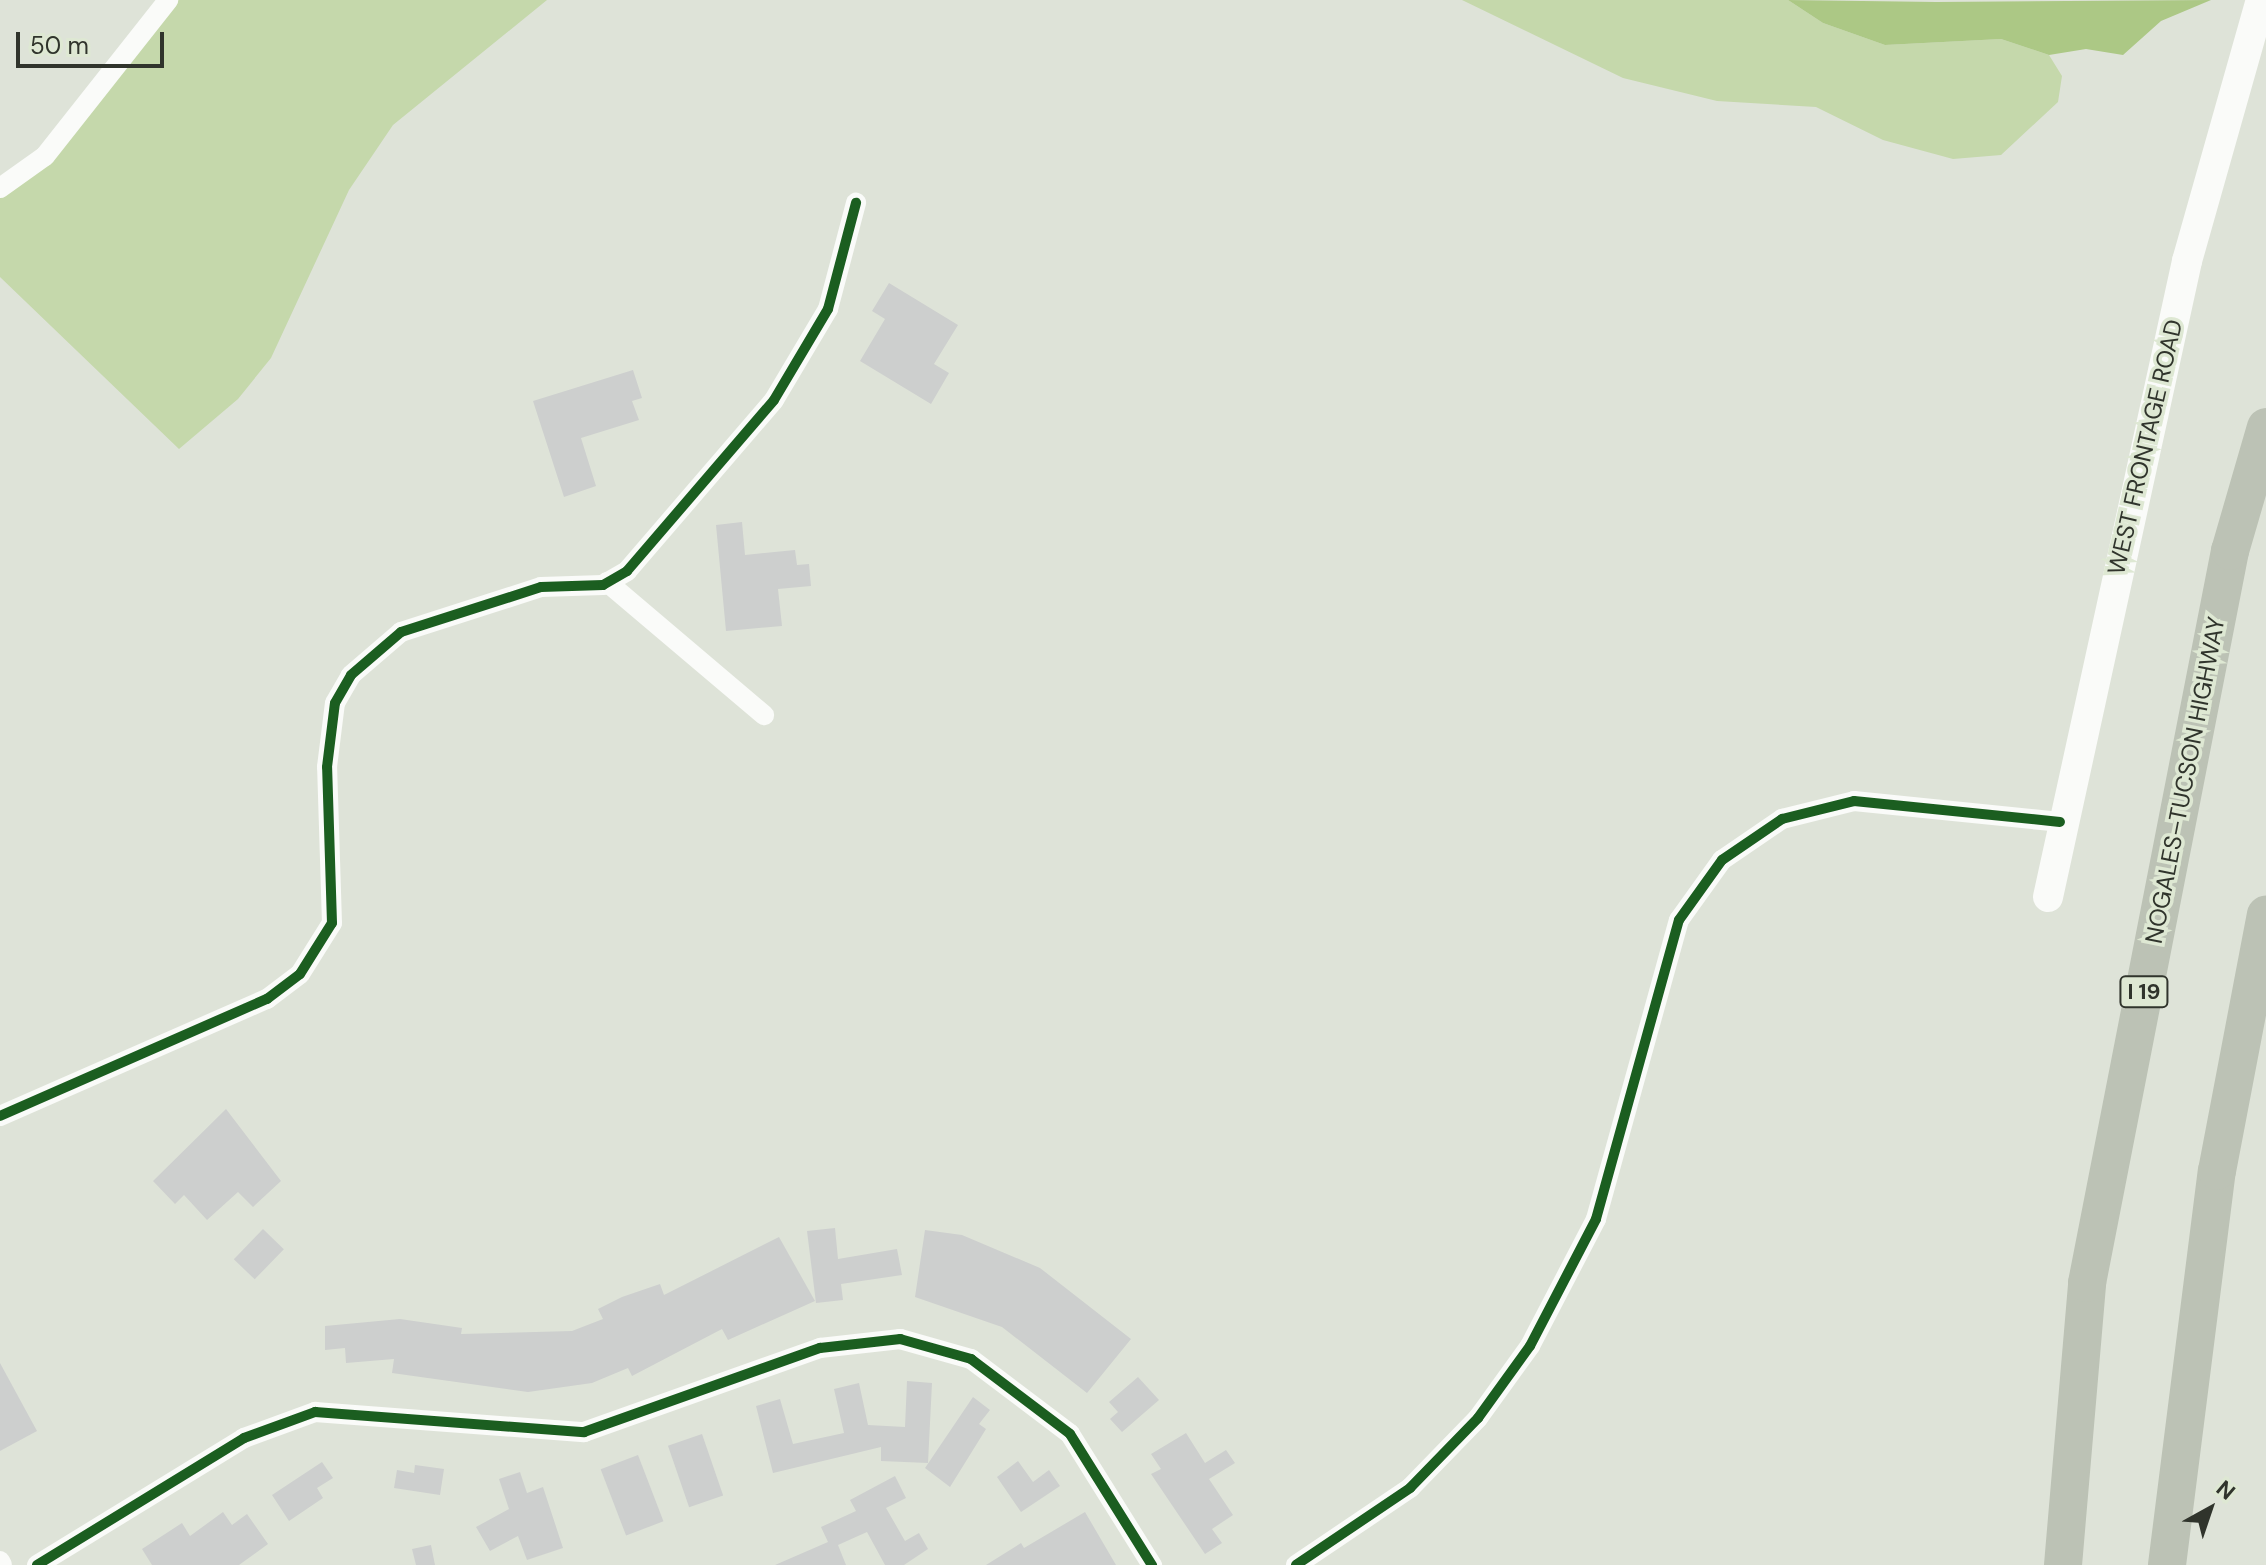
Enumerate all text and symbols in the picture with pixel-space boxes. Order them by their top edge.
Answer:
scale bar [20,16,168,66]
text: 50 m [30,30,89,61]
street label: WEST FRONTAGE ROAD [2102,317,2188,577]
street label: NOGALES–TUCSON HIGHWAY [2139,614,2231,946]
road number: I 19 [2118,974,2170,1010]
north arrow [2170,1469,2250,1549]
text: N [2210,1474,2241,1506]

